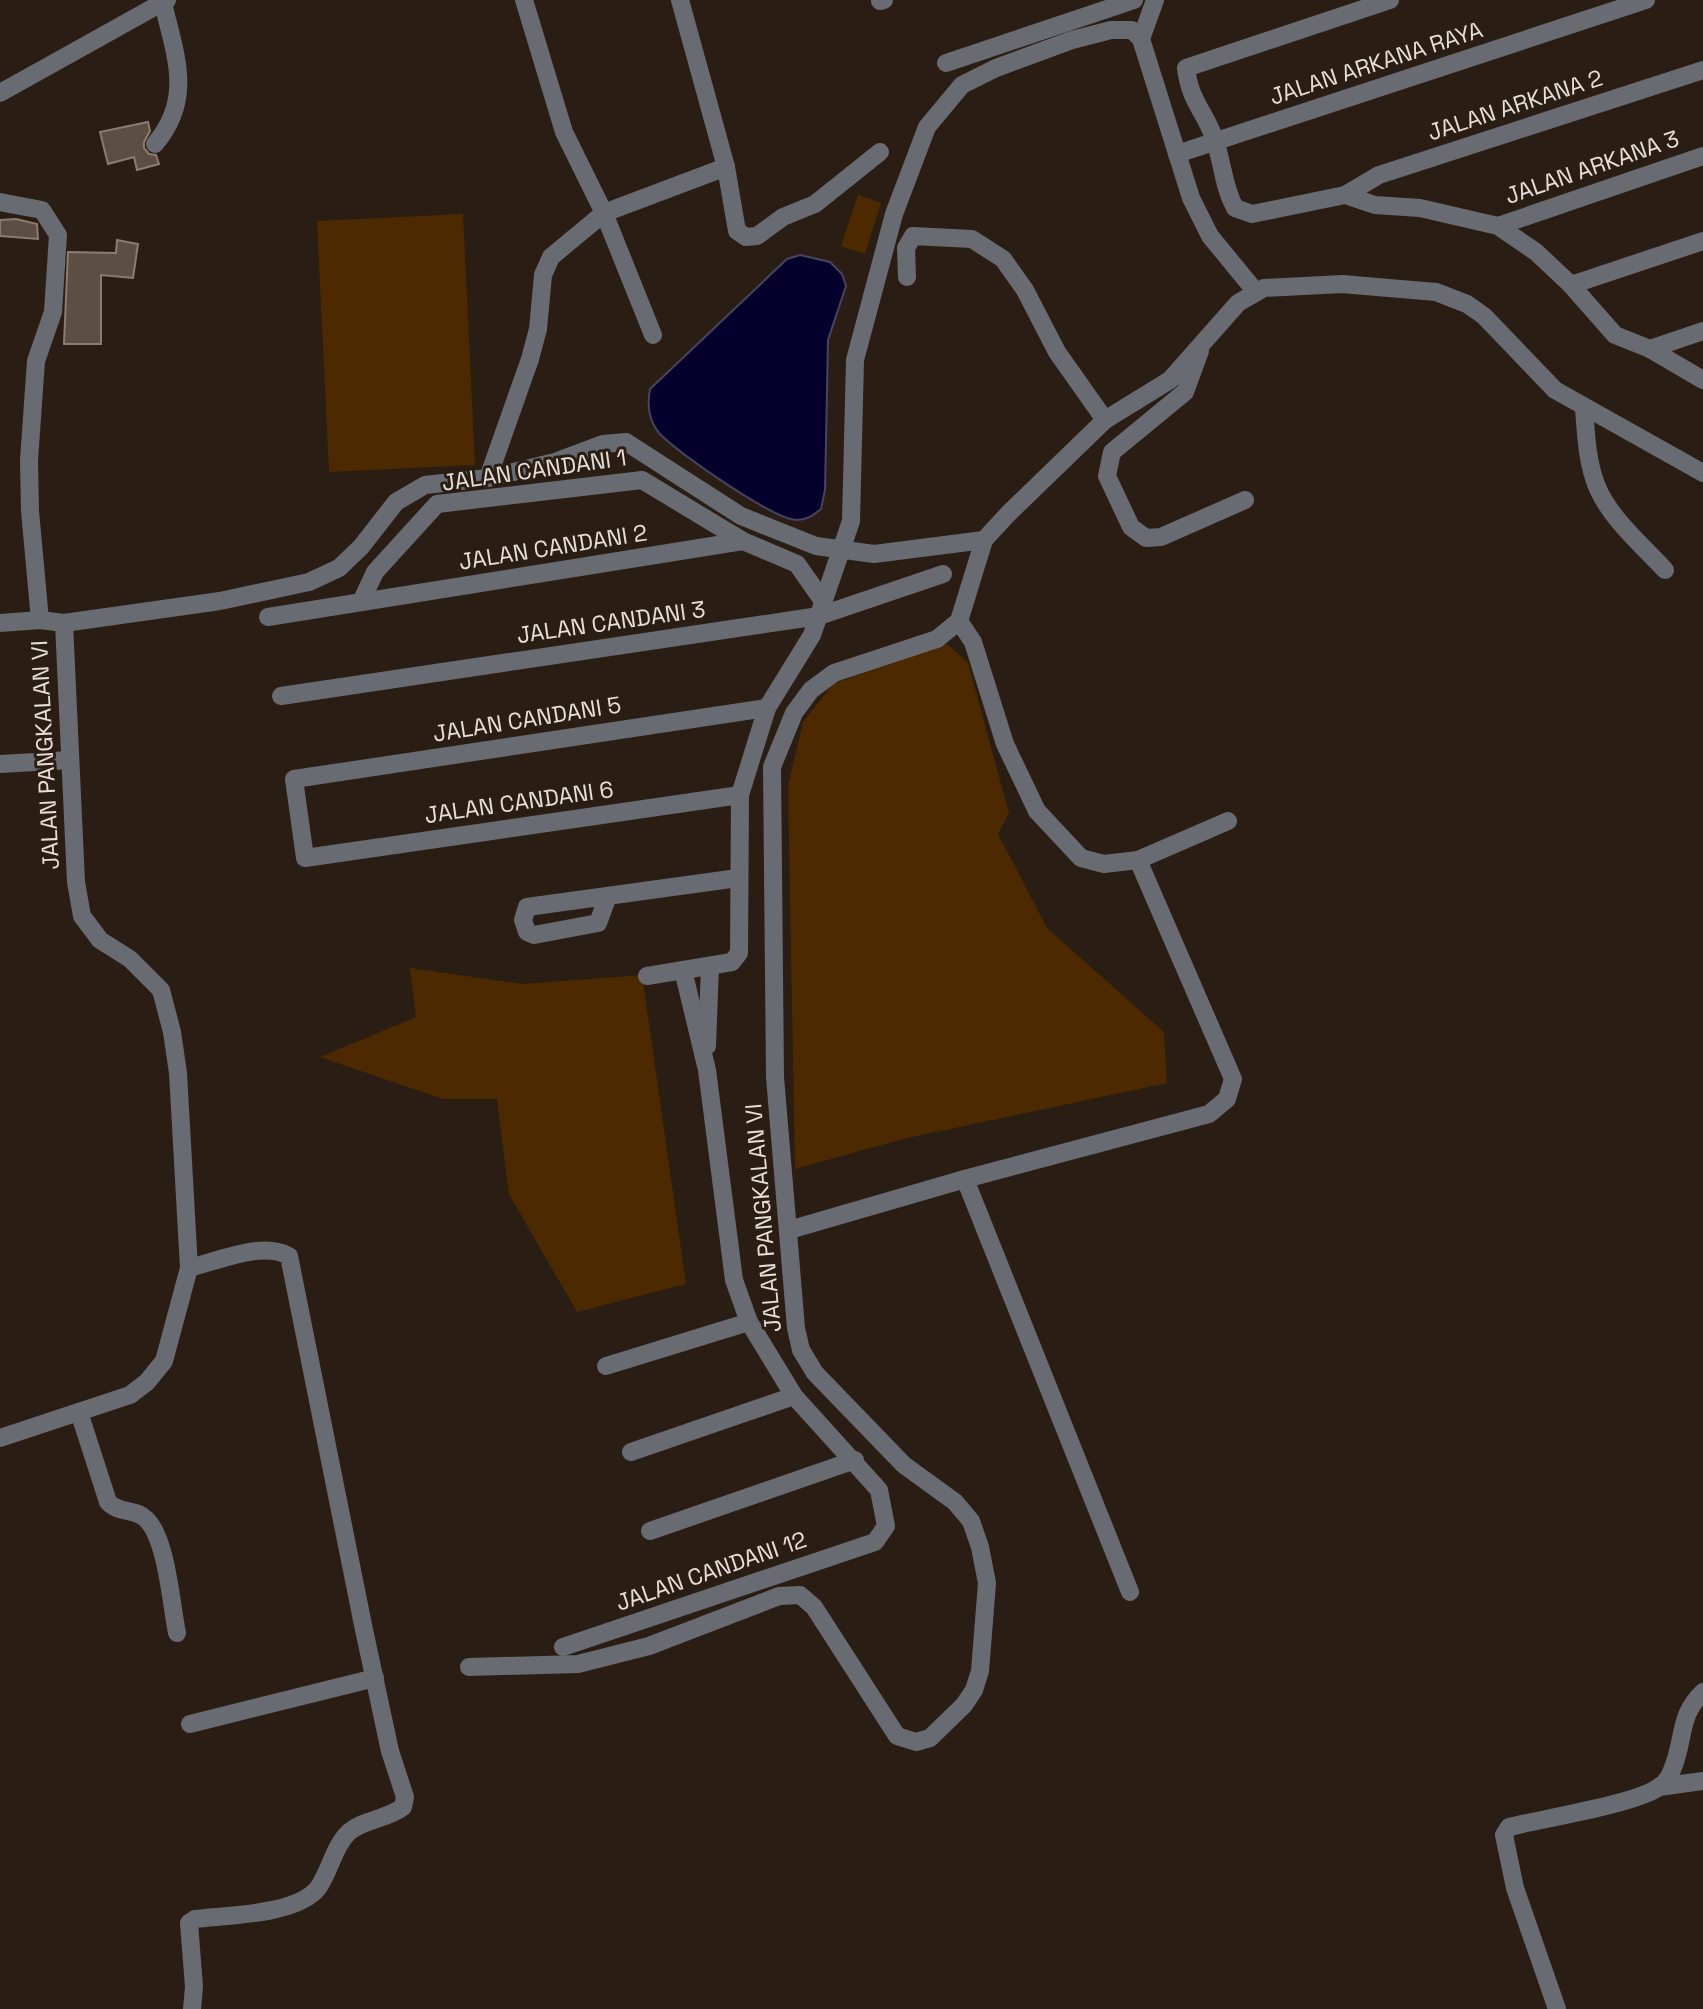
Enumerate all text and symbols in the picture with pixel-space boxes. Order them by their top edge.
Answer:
street label: JALAN ARKANA RAYA [1266,14,1486,112]
street label: JALAN ARKANA 2 [1424,63,1606,147]
street label: JALAN ARKANA 3 [1501,123,1683,211]
street label: JALAN CANDANI 1 [440,442,628,498]
street label: JALAN CANDANI 2 [457,517,649,577]
street label: JALAN CANDANI 3 [515,594,707,650]
street label: JALAN PANGKALAN VI [24,640,66,870]
street label: JALAN CANDANI 5 [431,689,623,749]
street label: JALAN CANDANI 6 [423,774,615,830]
street label: JALAN PANGKALAN VI [738,1102,788,1334]
street label: JALAN CANDANI 12 [612,1524,810,1618]

